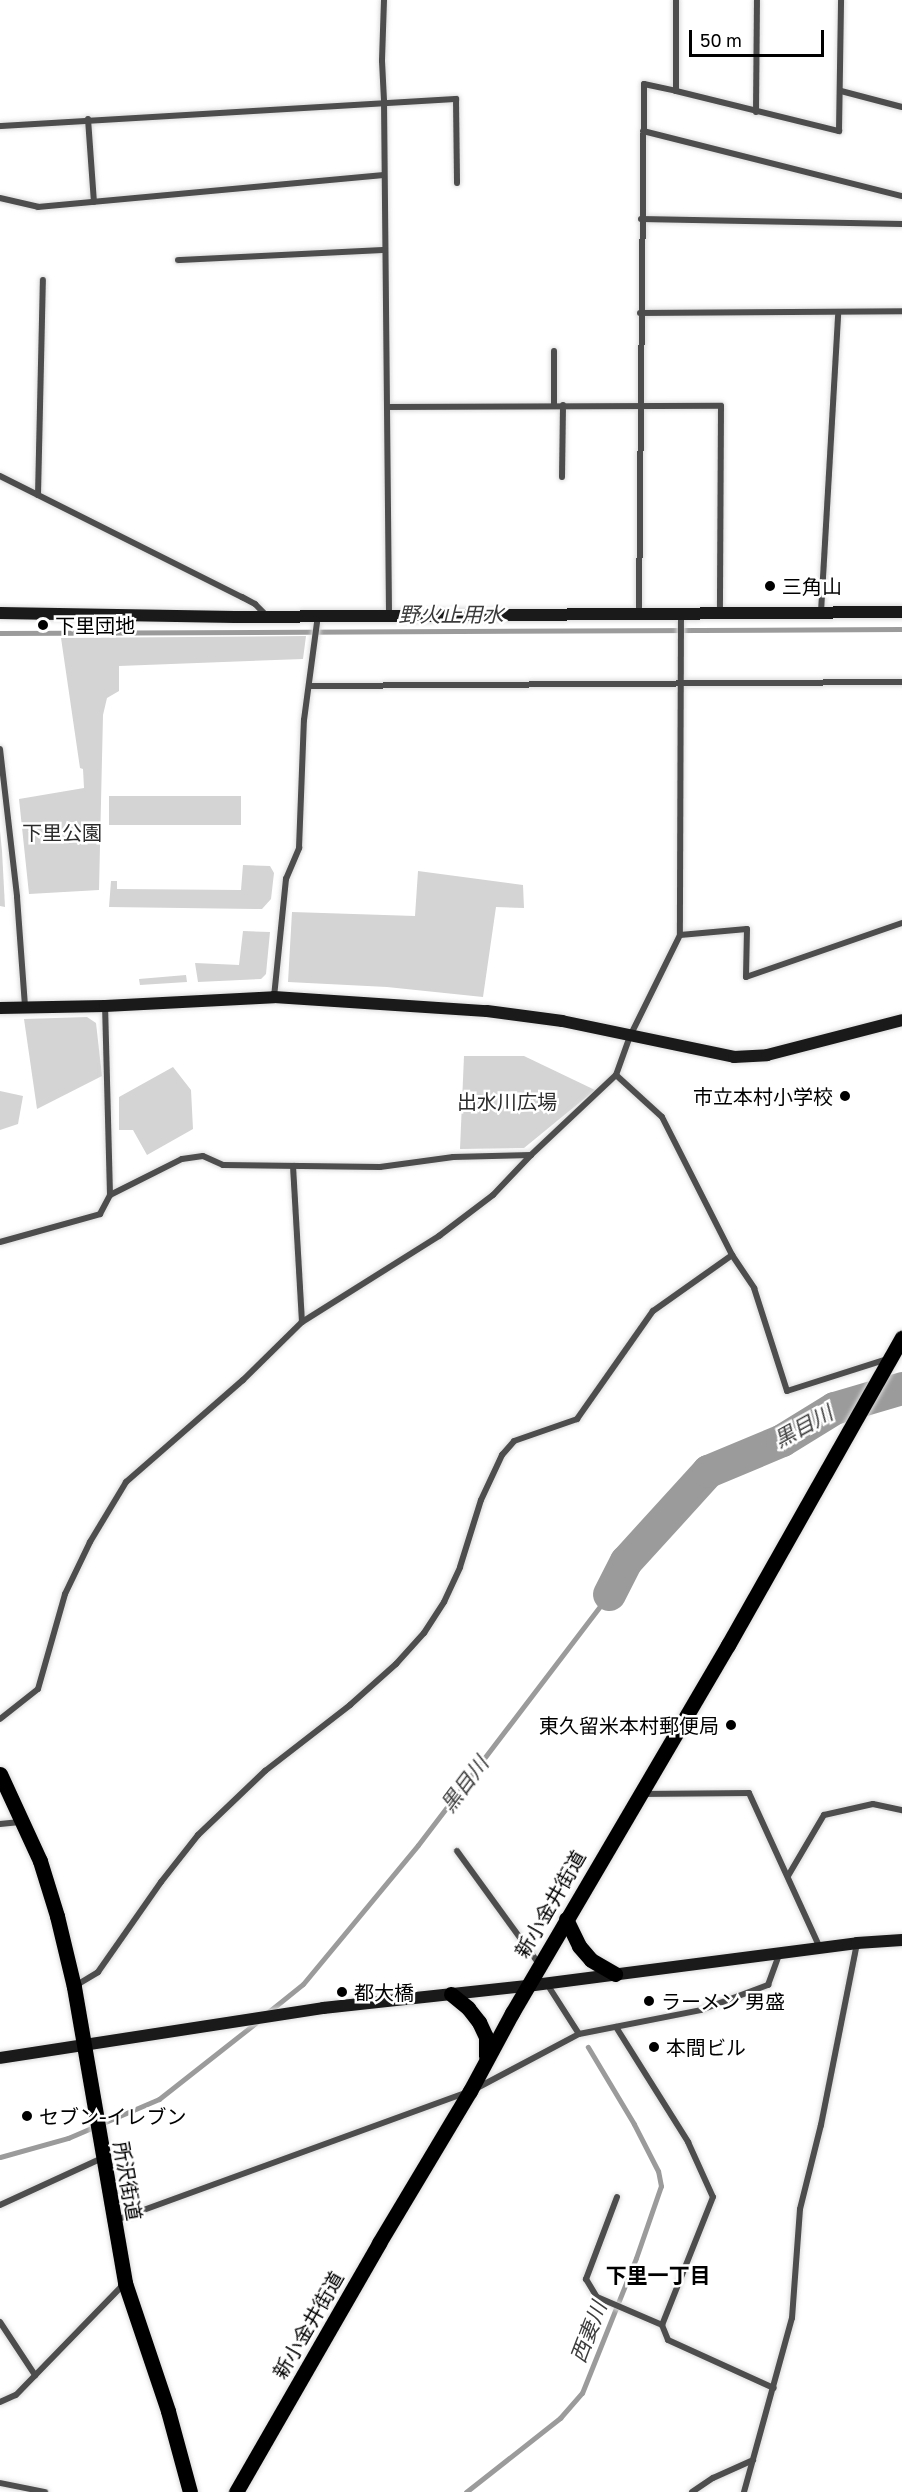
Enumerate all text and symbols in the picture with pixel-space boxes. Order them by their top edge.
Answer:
scale bar [692,18,827,56]
text: 50 m [700,29,742,51]
place label: 三角山 [782,574,842,598]
marker: 三角山 [763,579,777,593]
water label: 野火止用水 [399,601,503,627]
place label: 下里団地 [55,613,135,637]
marker: 下里団地 [36,618,50,632]
park label: 下里公園 [22,820,102,844]
place label: 市立本村小学校 [693,1084,833,1108]
park label: 出水川広場 [457,1089,557,1113]
marker: 市立本村小学校 [838,1089,852,1103]
water label: 黒目川 [769,1400,837,1452]
place label: 東久留米本村郵便局 [539,1713,719,1737]
marker: 東久留米本村郵便局 [724,1718,738,1732]
water label: 黒目川 [435,1751,493,1817]
street label: 新小金井街道 [510,1846,590,1962]
place label: 都大橋 [354,1980,414,2004]
marker: 都大橋 [335,1985,349,1999]
place label: ラーメン 男盛 [661,1989,786,2013]
marker: ラーメン 男盛 [642,1994,656,2008]
place label: 本間ビル [666,2035,746,2059]
marker: 本間ビル [647,2040,661,2054]
place label: セブン-イレブン [39,2104,187,2128]
marker: セブン-イレブン [20,2109,34,2123]
street label: 所沢街道 [109,2140,147,2222]
district label: 下里一丁目 [606,2262,710,2288]
street label: 新小金井街道 [268,2267,348,2383]
water label: 西妻川 [565,2298,611,2366]

